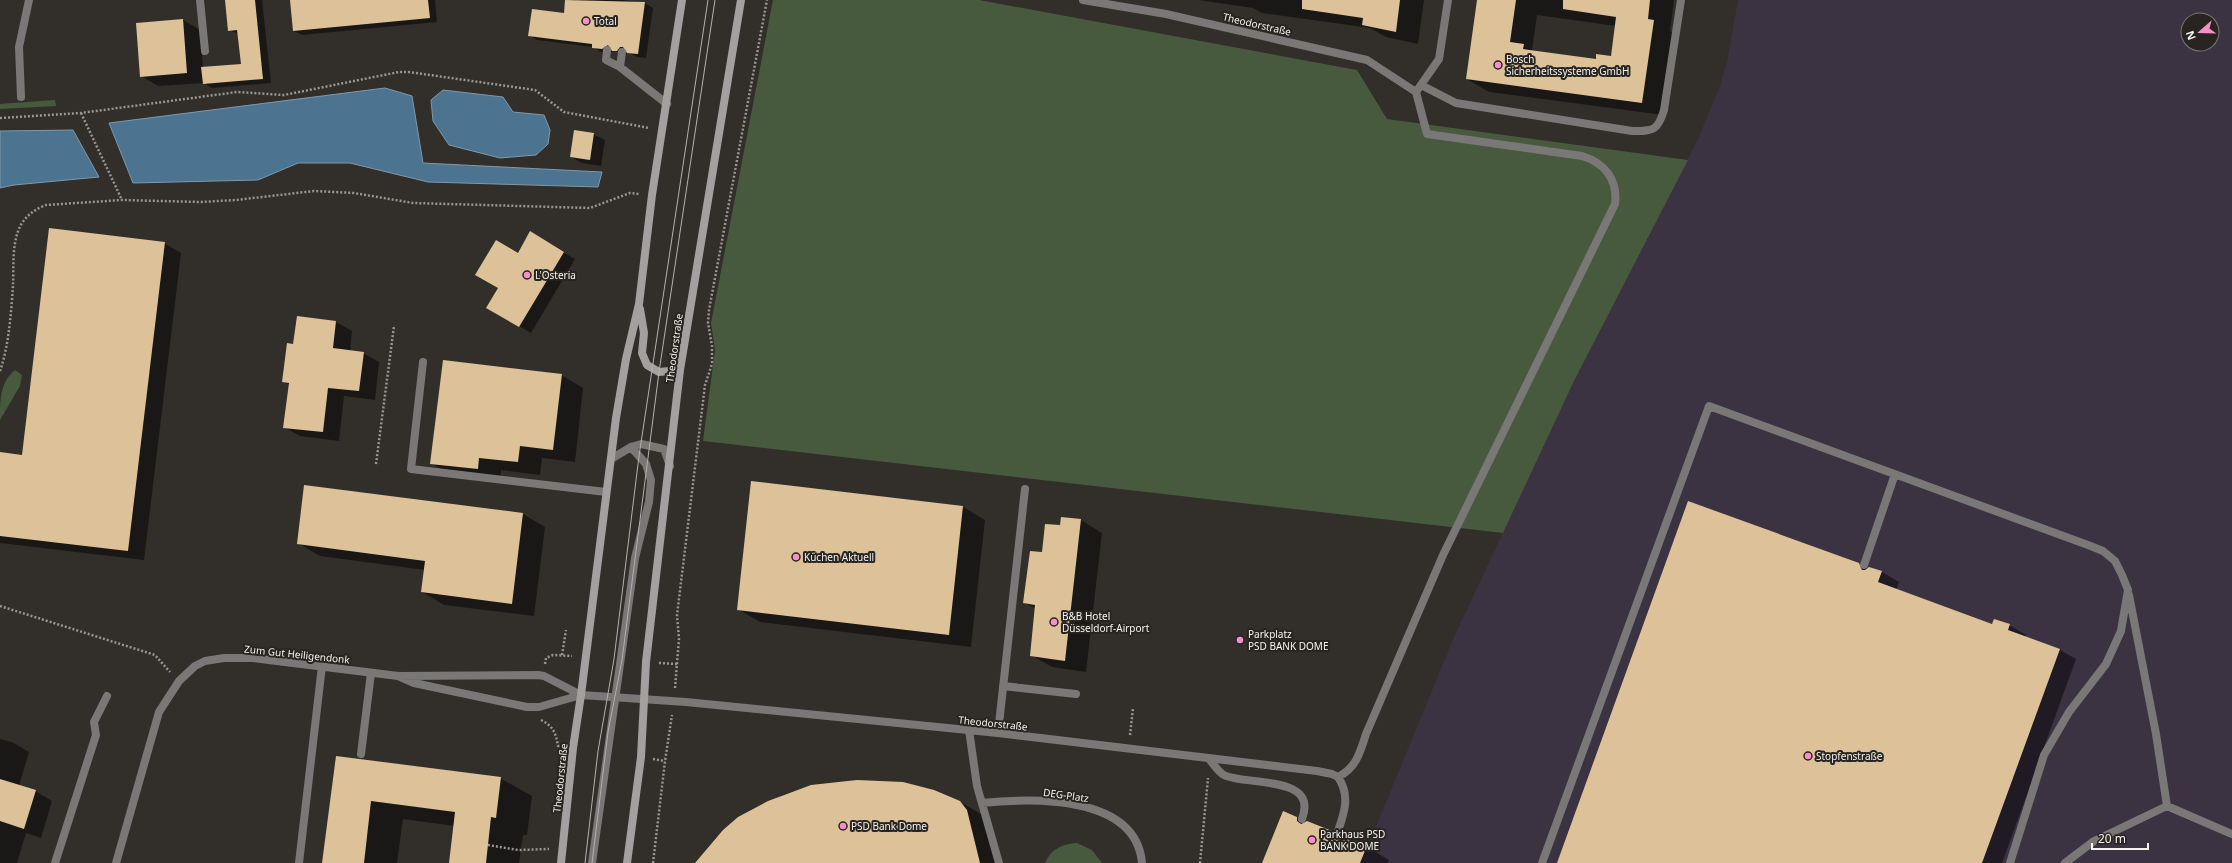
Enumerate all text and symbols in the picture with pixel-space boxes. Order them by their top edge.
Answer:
street label: Theodorstraße [1221,9,1293,39]
north arrow [2180,12,2220,52]
place label: Total [594,14,617,28]
marker: Total [581,16,591,26]
text: N [2182,29,2199,42]
place label: Bosch Sicherheitssysteme GmbH [1506,52,1629,78]
marker: Bosch Sicherheitssysteme GmbH [1493,60,1503,70]
place label: L'Osteria [535,268,576,282]
marker: L'Osteria [522,270,532,280]
street label: Theodorstraße [662,312,686,383]
place label: Küchen Aktuell [804,550,874,564]
marker: Küchen Aktuell [791,552,801,562]
place label: B&B Hotel Düsseldorf-Airport [1062,609,1150,635]
marker: B&B Hotel Düsseldorf-Airport [1049,617,1059,627]
place label: Parkplatz PSD BANK DOME [1248,627,1328,653]
marker: Parkplatz PSD BANK DOME [1235,635,1245,645]
street label: Zum Gut Heiligendonk [244,641,351,667]
street label: Theodorstraße [958,712,1029,734]
street label: Theodorstraße [549,742,571,813]
place label: Stopfenstraße [1816,749,1883,763]
marker: Stopfenstraße [1803,751,1813,761]
street label: DEG-Platz [1042,785,1090,805]
place label: PSD Bank Dome [851,819,927,833]
marker: PSD Bank Dome [838,821,848,831]
scale bar [2092,825,2148,851]
place label: Parkhaus PSD BANK DOME [1320,827,1385,853]
text: 20 m [2098,830,2126,847]
marker: Parkhaus PSD BANK DOME [1307,835,1317,845]

